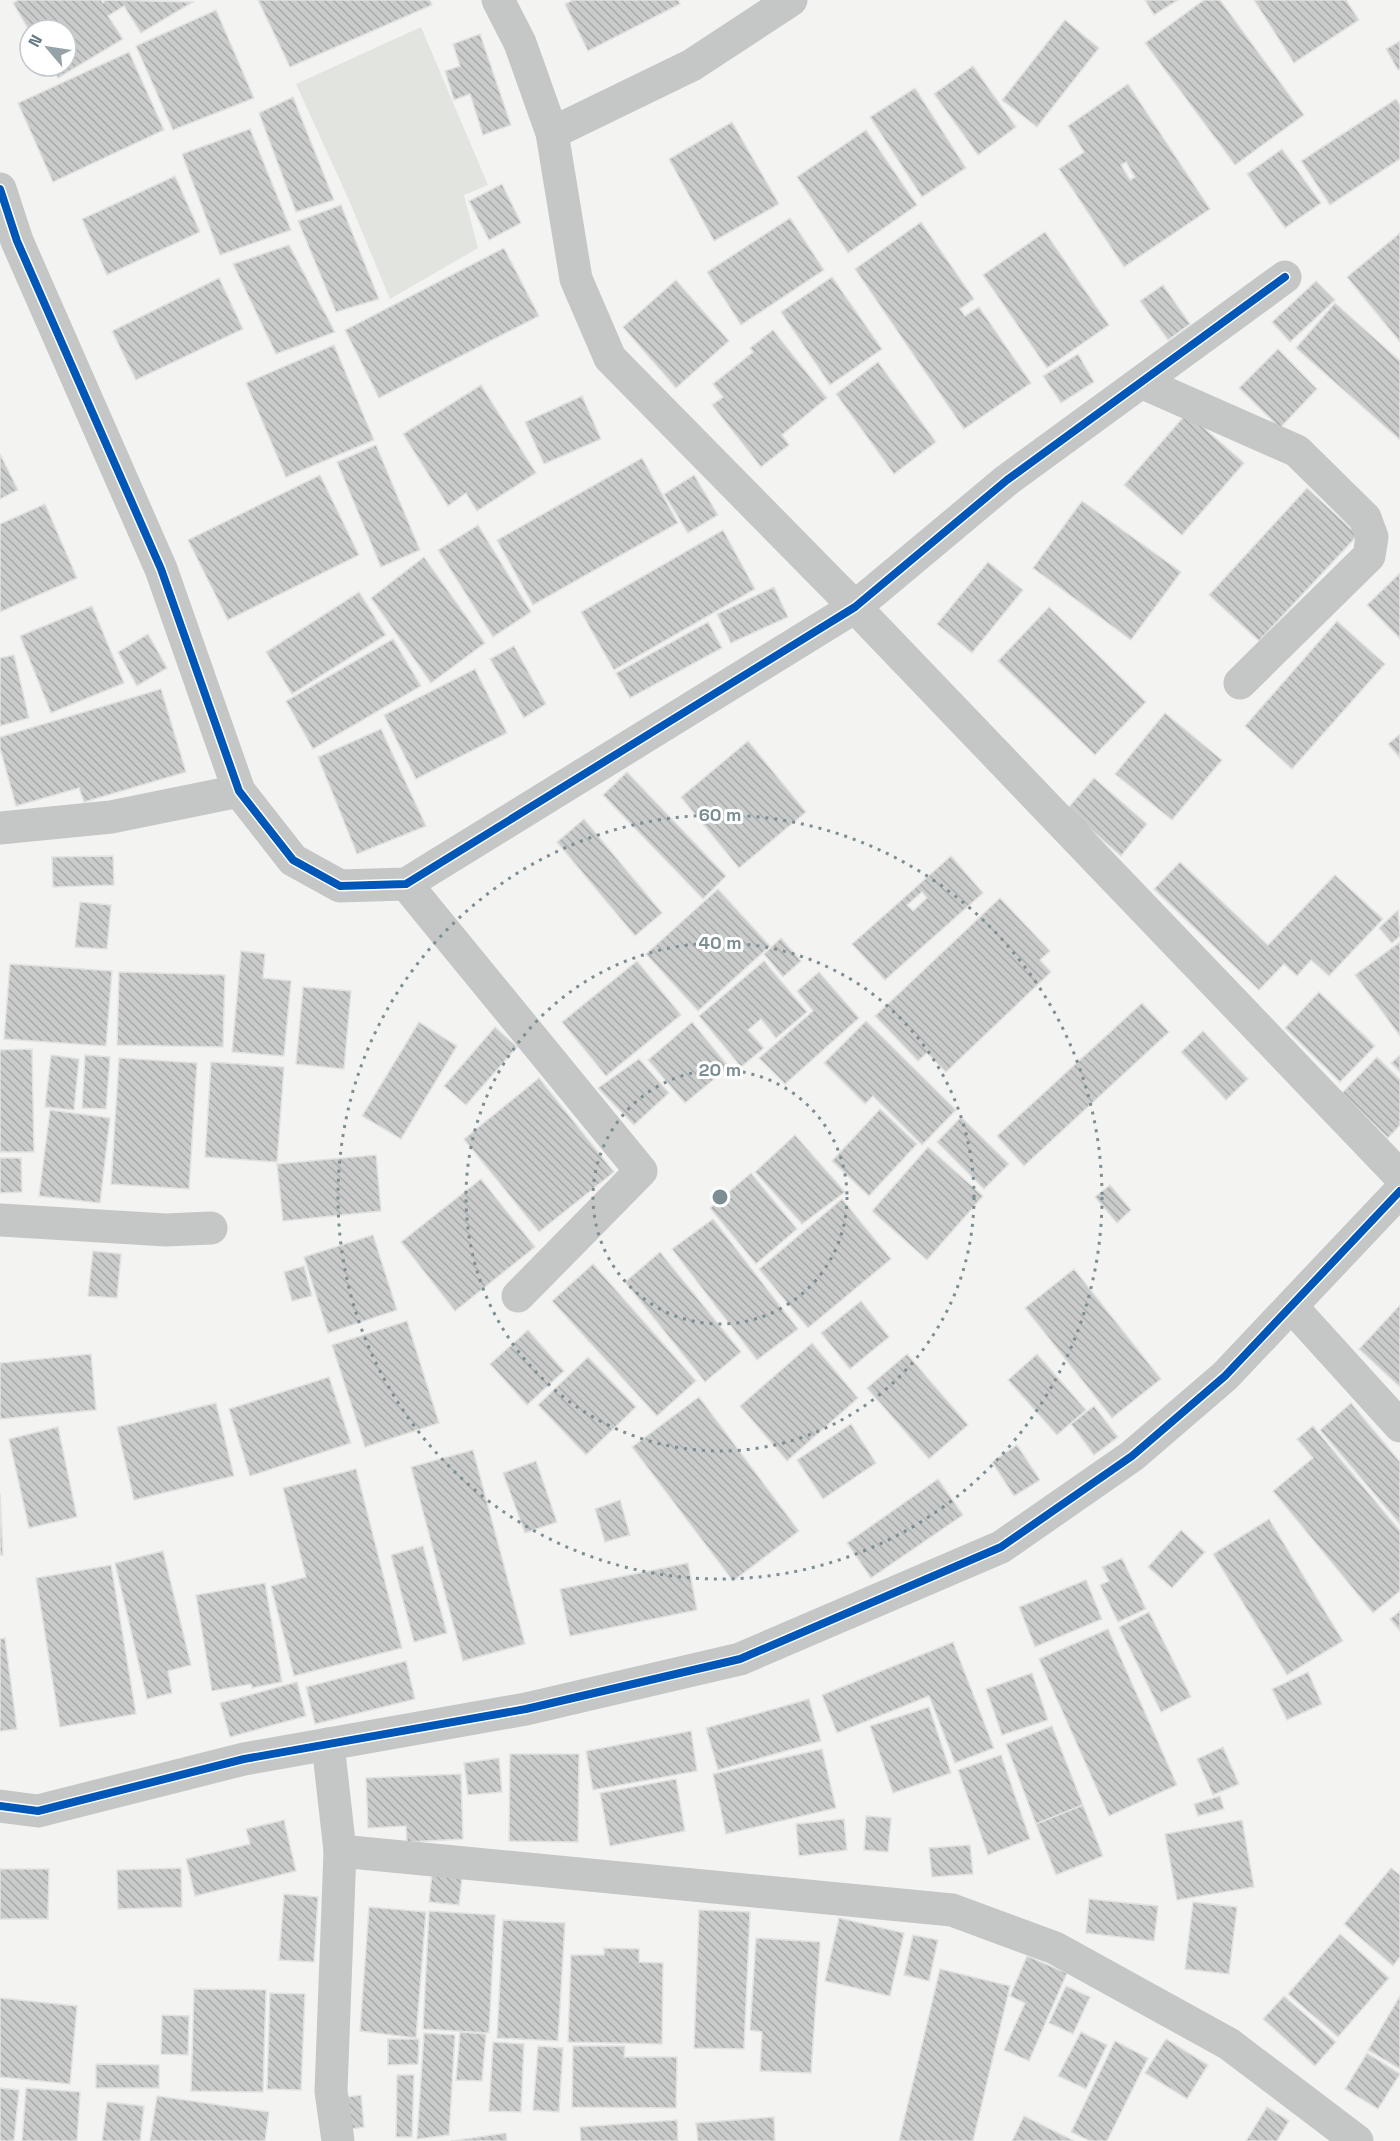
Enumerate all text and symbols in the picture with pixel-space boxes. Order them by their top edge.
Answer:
north arrow [18,18,78,78]
text: N [24,31,47,51]
text: 60 m [699,803,741,826]
text: 40 m [698,931,742,954]
text: 20 m [699,1058,741,1081]
centre of rings [710,1187,730,1207]

